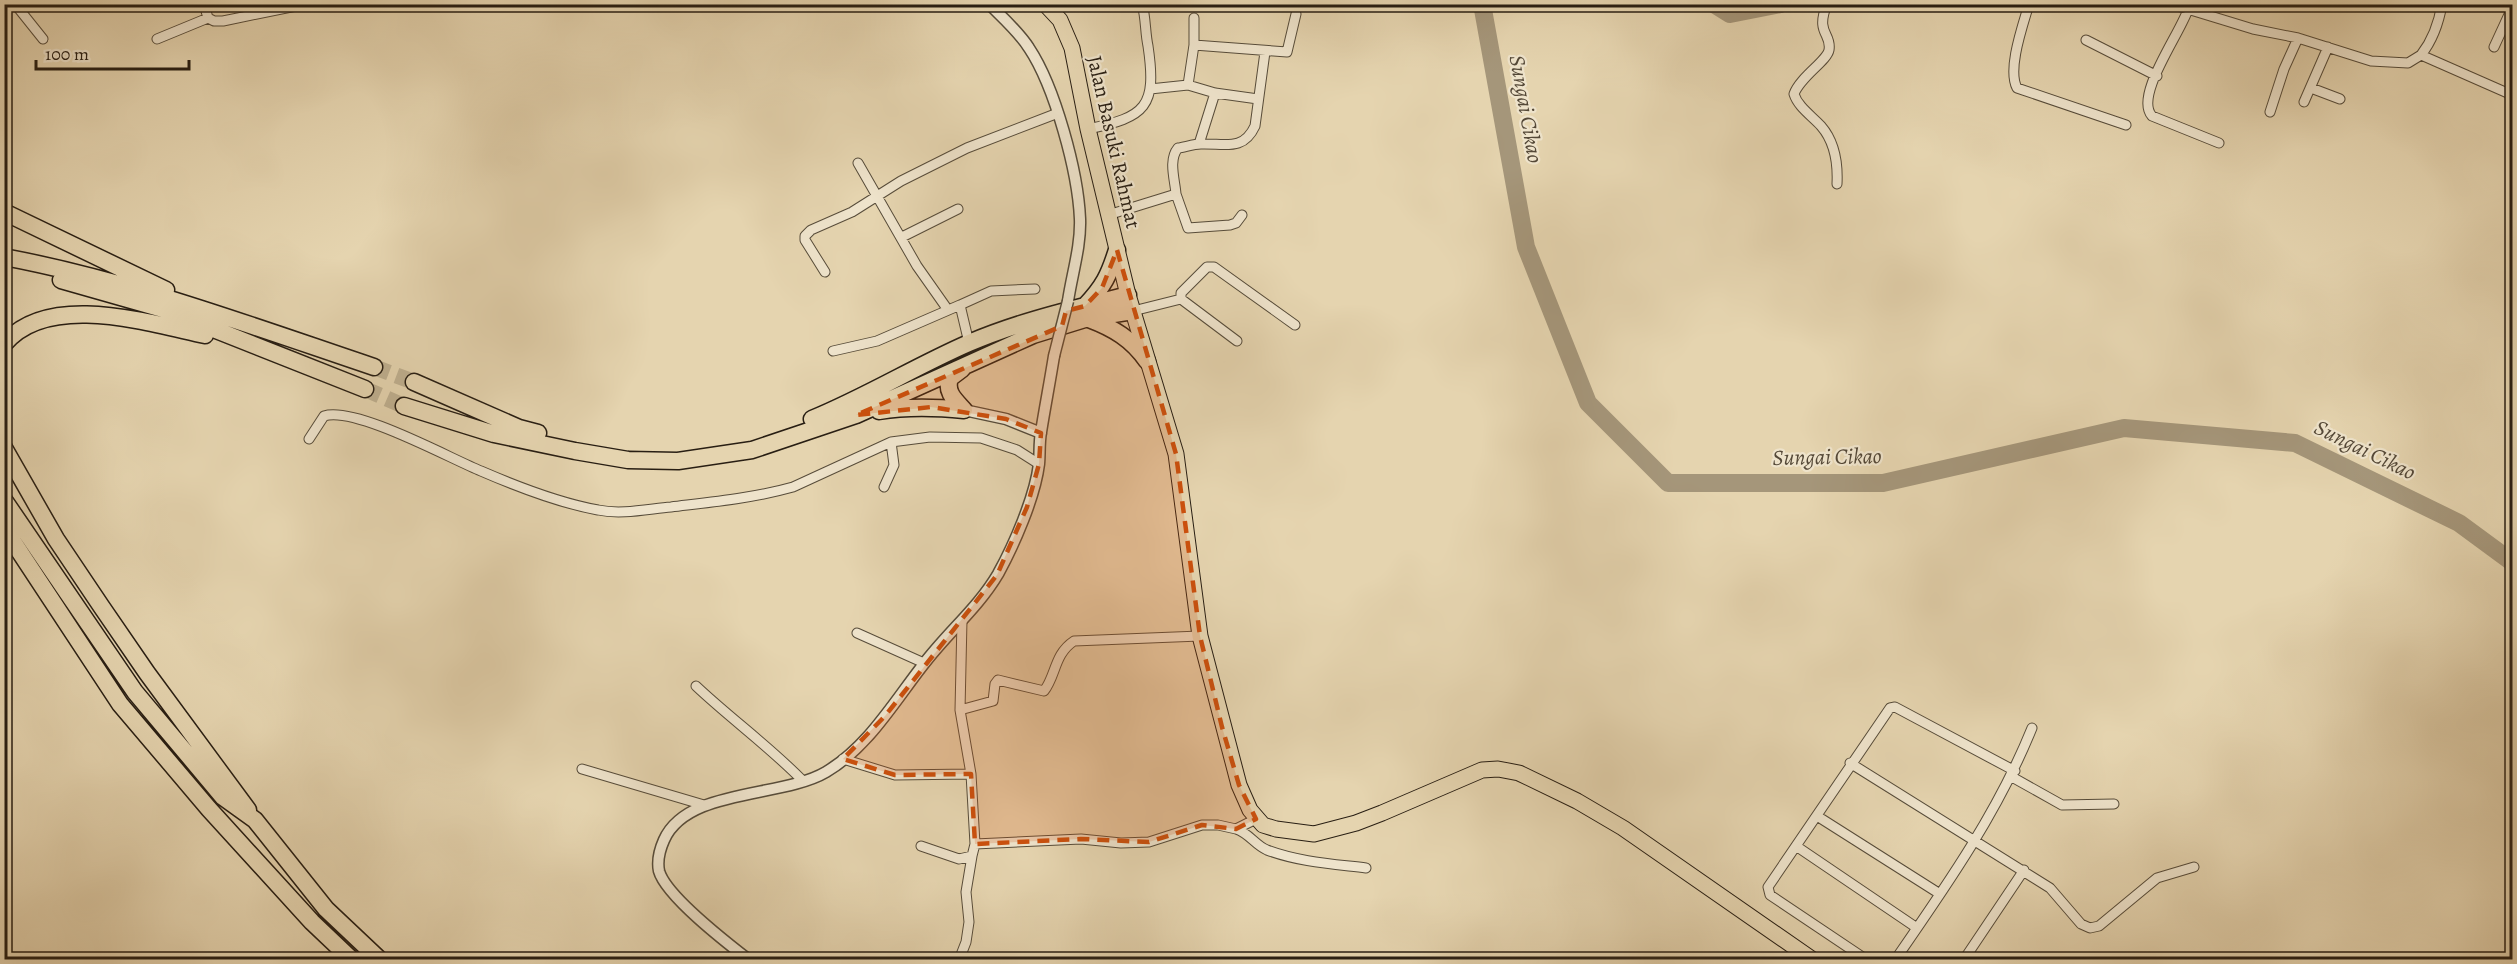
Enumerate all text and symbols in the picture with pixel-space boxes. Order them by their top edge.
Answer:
scale bar [36,33,189,71]
text: 100 m [45,42,89,66]
street label: Jalan Basuki Rahmat [1080,53,1148,231]
water label: Sungai Cikao [1502,53,1550,165]
water label: Sungai Cikao [2309,413,2421,487]
water label: Sungai Cikao [1772,441,1882,473]

